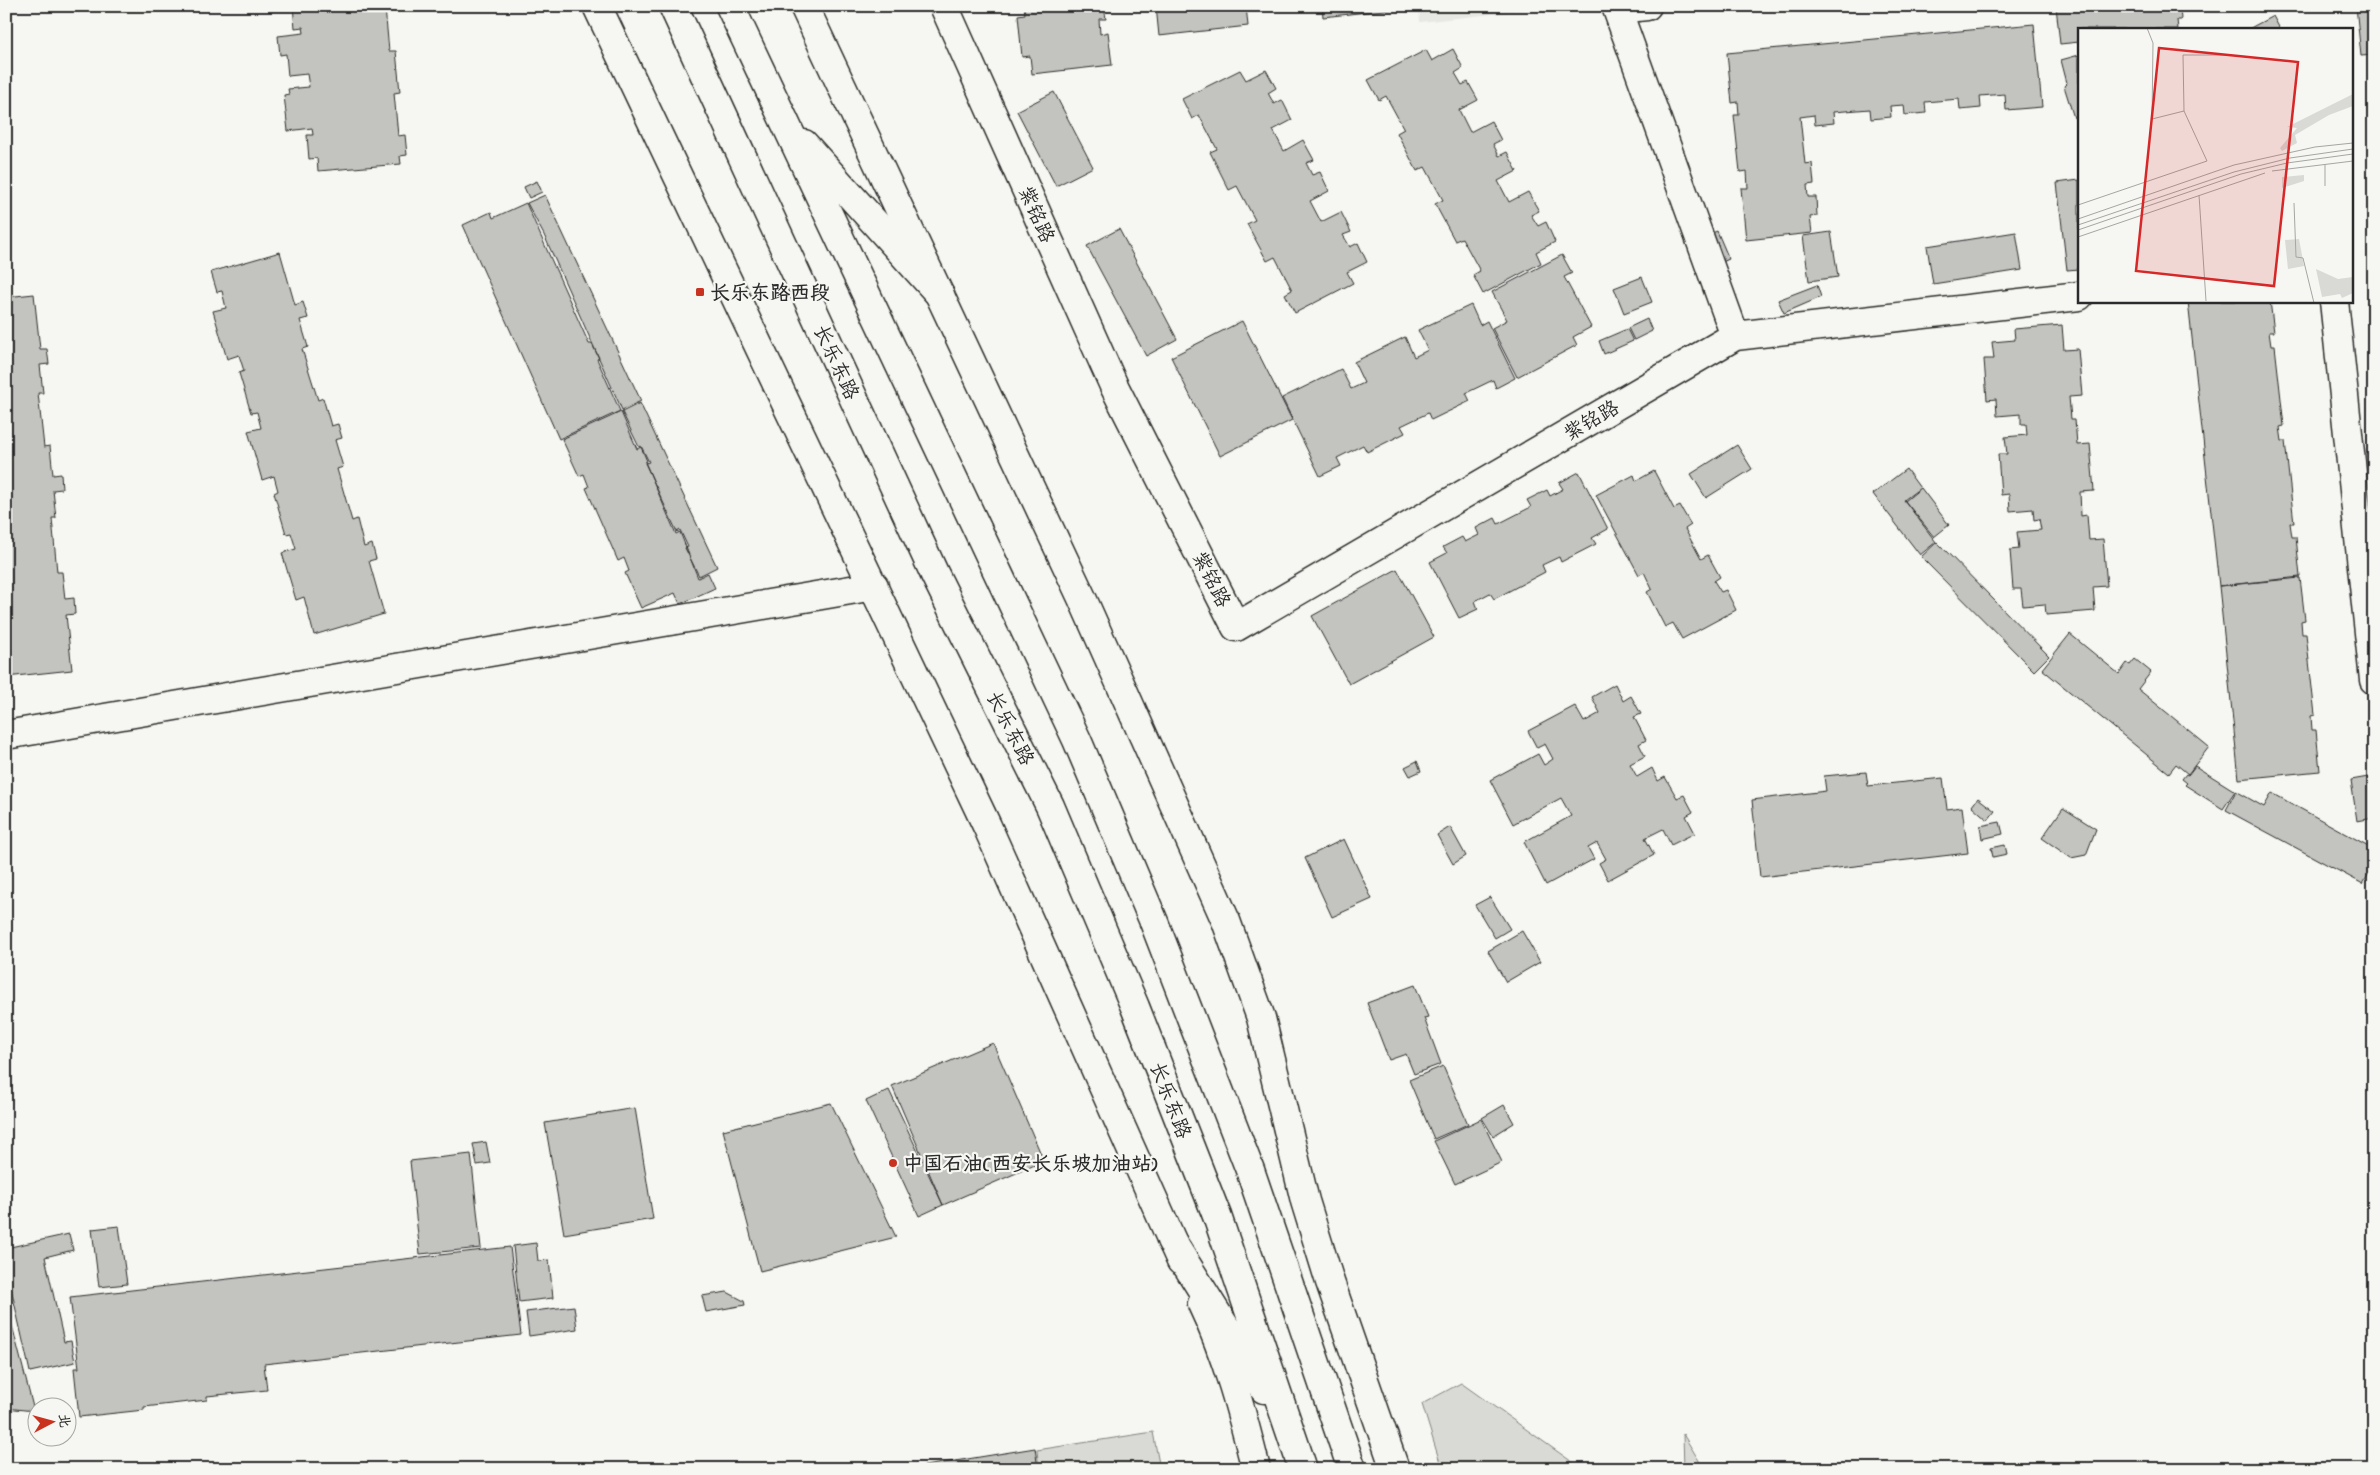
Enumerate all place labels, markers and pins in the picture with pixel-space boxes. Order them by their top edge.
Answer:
place label: 长乐东路西段 [710,280,830,309]
marker: 长乐东路西段 [694,286,706,298]
place label: 中国石油(西安长乐坡加油站) [903,1151,1157,1180]
marker: 中国石油(西安长乐坡加油站) [887,1157,899,1169]

